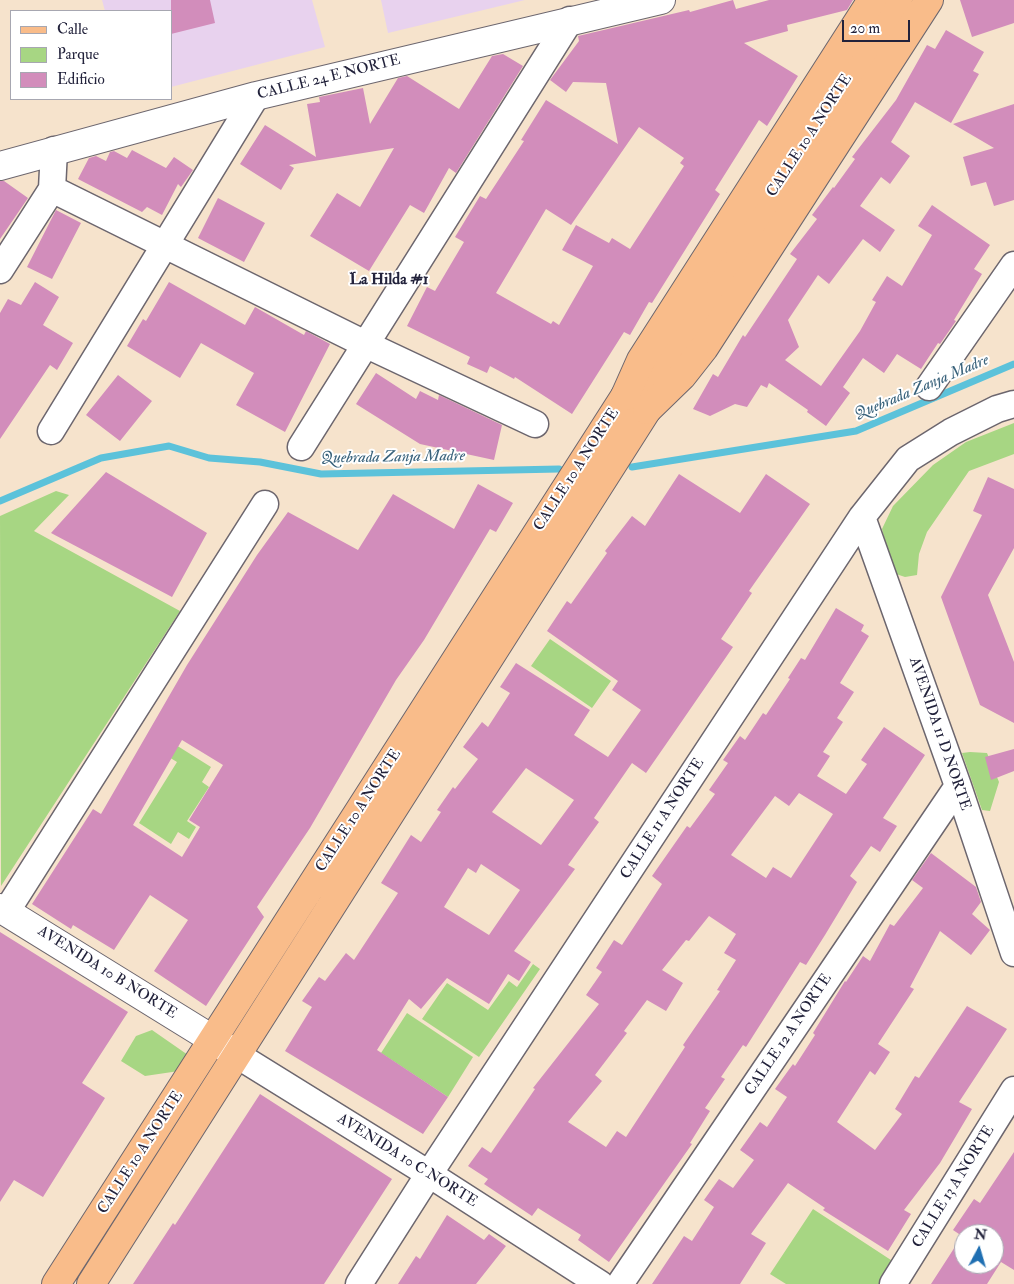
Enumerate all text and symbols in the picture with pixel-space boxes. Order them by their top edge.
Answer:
legend [10,10,172,100]
scale bar [844,10,912,42]
text: 20 m [850,19,880,38]
text: Calle [57,20,88,39]
text: Parque [57,45,99,64]
street label: CALLE 24 E NORTE [256,52,402,104]
text: Edificio [57,70,105,89]
street label: CALLE 10 A NORTE [764,71,856,201]
district label: La Hilda #1 [349,271,429,291]
water label: Quebrada Zanja Madre [852,351,992,425]
street label: CALLE 10 A NORTE [531,405,623,535]
water label: Quebrada Zanja Madre [321,447,465,469]
street label: AVENIDA 11 D NORTE [904,655,974,813]
street label: CALLE 10 A NORTE [313,746,405,876]
street label: CALLE 11 A NORTE [617,755,709,883]
street label: AVENIDA 10 B NORTE [34,923,180,1023]
street label: CALLE 12 A NORTE [742,971,836,1099]
street label: CALLE 10 A NORTE [95,1088,187,1218]
street label: AVENIDA 10 C NORTE [334,1110,480,1212]
street label: CALLE 13 A NORTE [909,1123,999,1251]
north arrow [954,1224,1004,1274]

